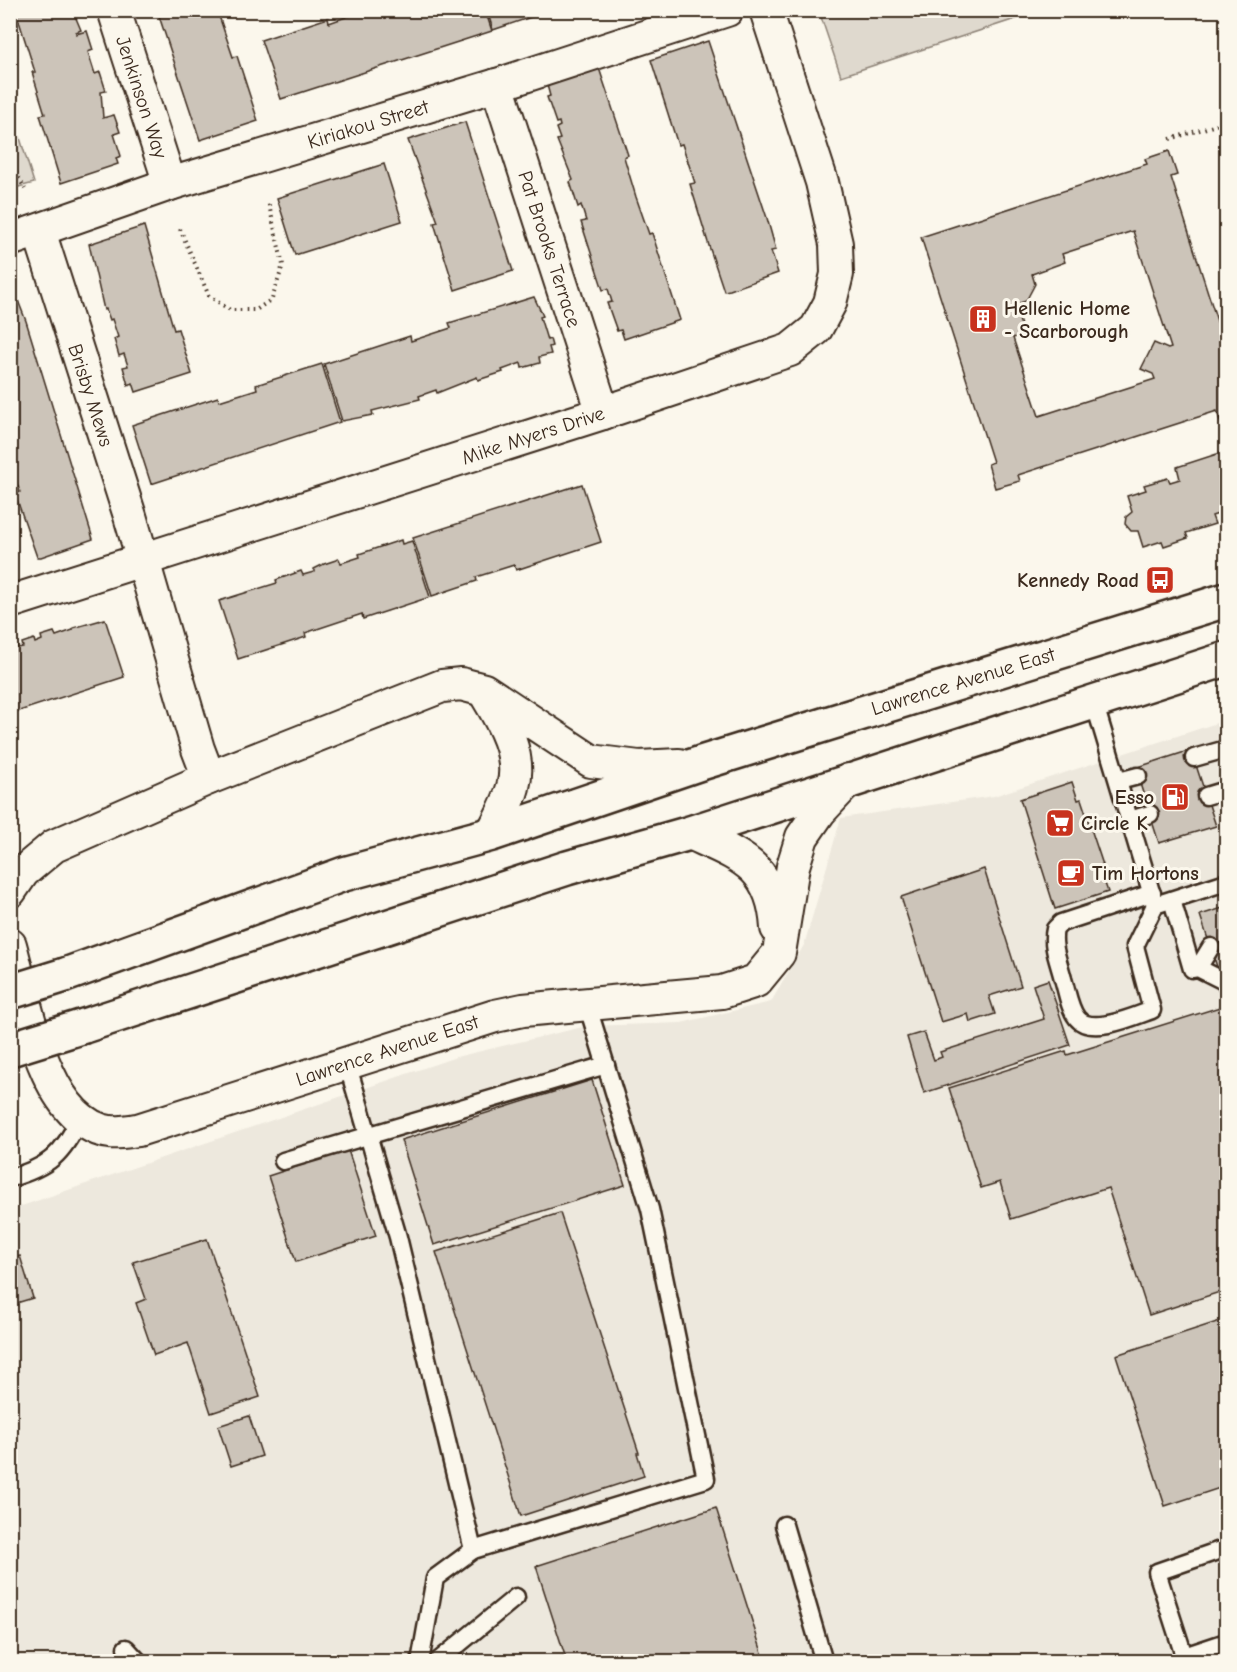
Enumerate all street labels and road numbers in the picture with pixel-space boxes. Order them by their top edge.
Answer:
street label: Jenkinson Way [111,33,172,161]
street label: Kiriakou Street [305,95,433,154]
street label: Pat Brooks Terrace [513,168,586,330]
street label: Brisby Mews [63,341,118,449]
street label: Mike Myers Drive [459,402,607,469]
street label: Lawrence Avenue East [868,642,1059,720]
street label: Lawrence Avenue East [293,1010,483,1091]

